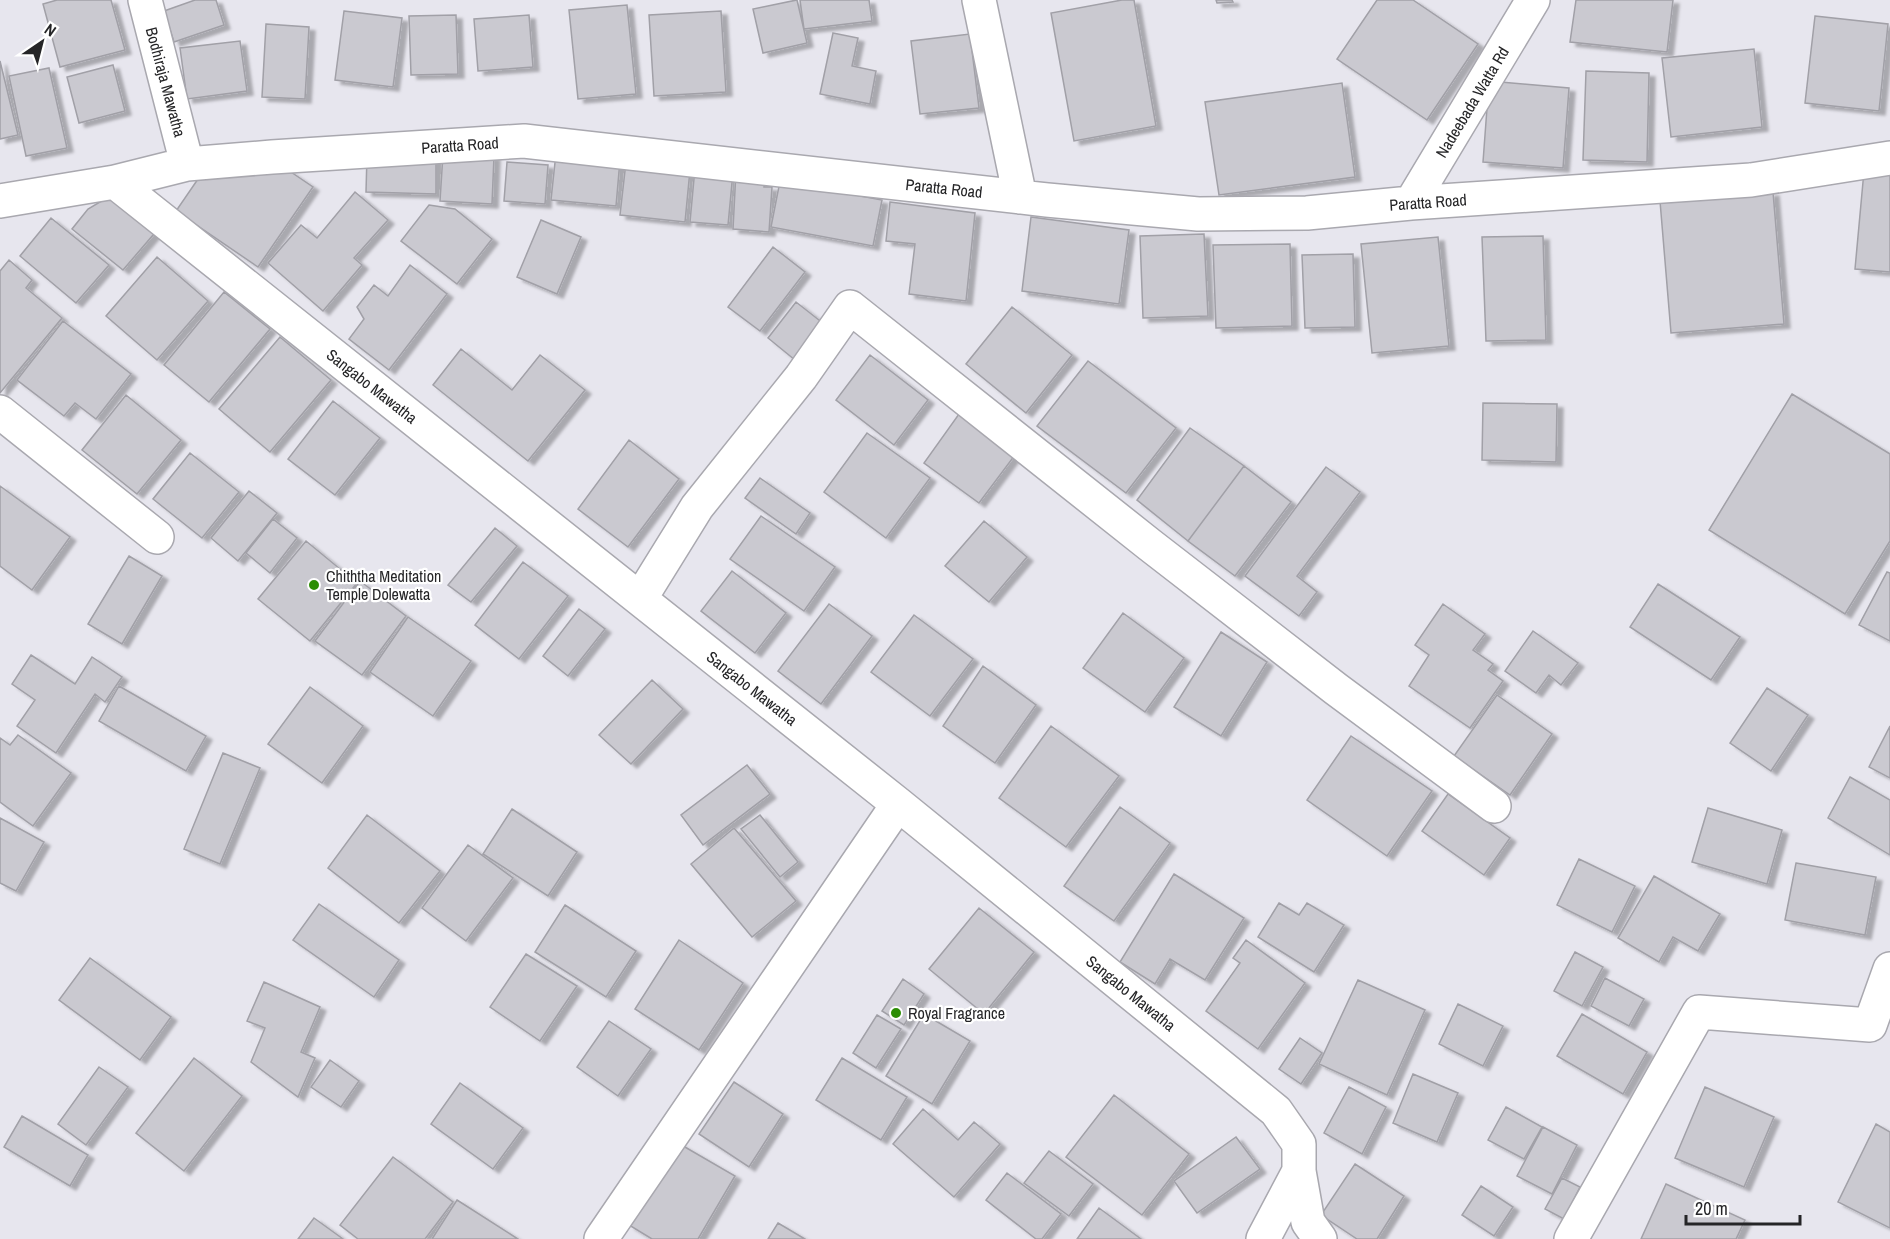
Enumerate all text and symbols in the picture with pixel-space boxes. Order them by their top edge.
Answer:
north arrow [12,12,72,72]
text: N [40,18,61,41]
street label: Bodhiraja Mawatha [141,25,191,140]
street label: Nadeebada Watta Rd [1430,42,1514,162]
street label: Paratta Road [421,131,499,159]
street label: Paratta Road [904,173,984,203]
street label: Paratta Road [1389,188,1467,216]
street label: Sangabo Mawatha [322,344,422,429]
place label: Chiththa Meditation Temple Dolewatta [326,565,441,605]
marker: Chiththa Meditation Temple Dolewatta [307,578,321,592]
street label: Sangabo Mawatha [702,646,802,731]
street label: Sangabo Mawatha [1082,950,1181,1036]
place label: Royal Fragrance [908,1002,1005,1024]
marker: Royal Fragrance [889,1006,903,1020]
scale bar [1686,1188,1800,1226]
text: 20 m [1695,1196,1728,1221]

